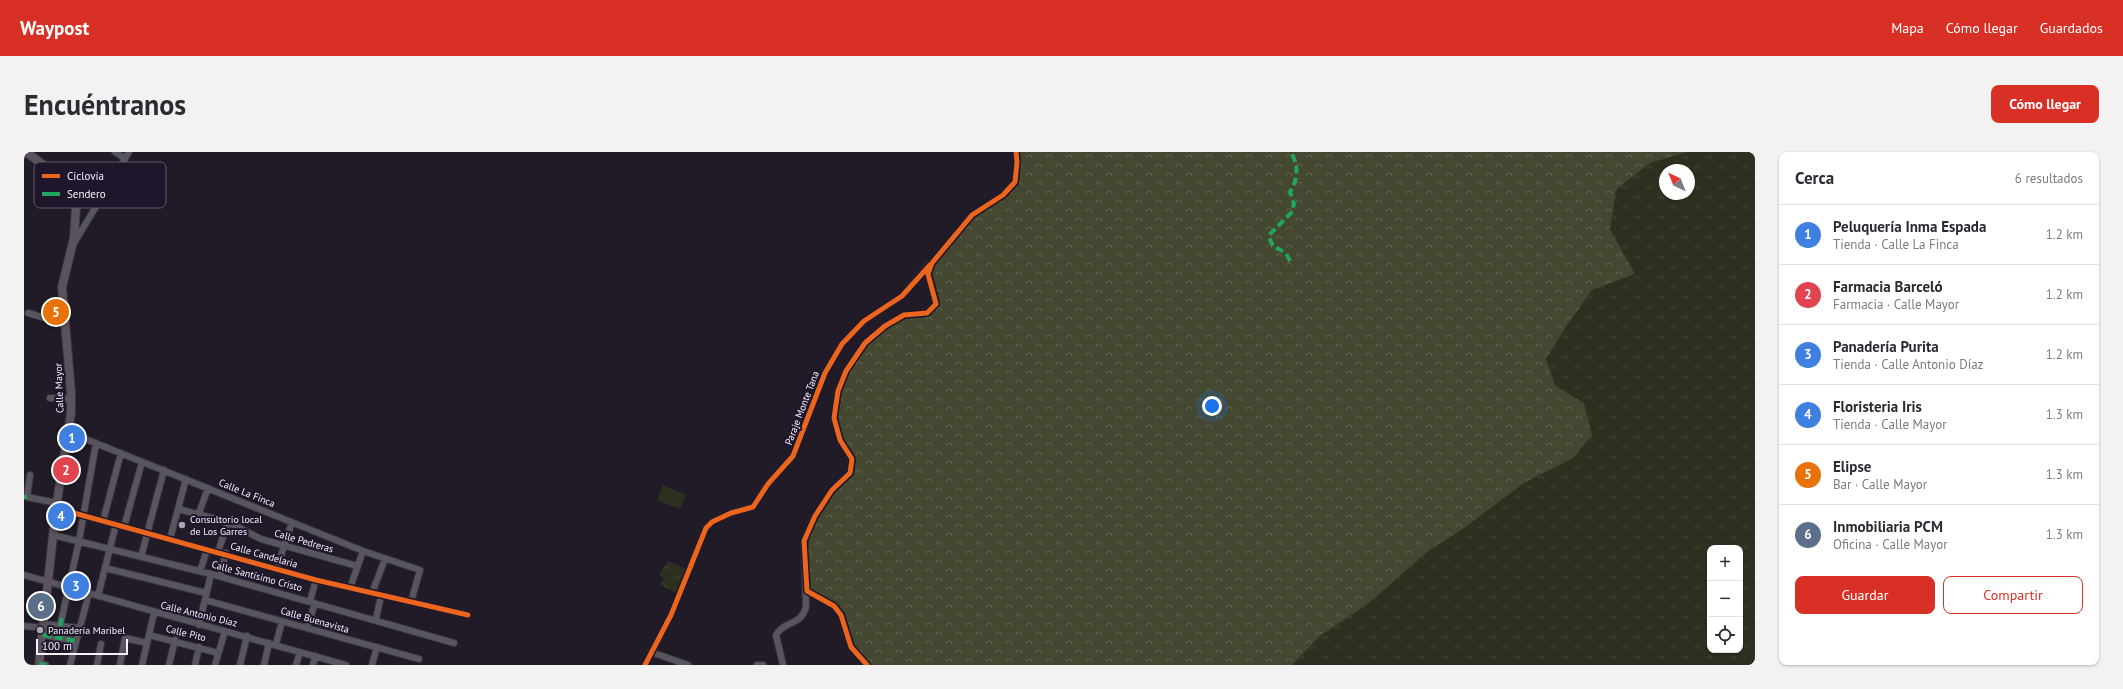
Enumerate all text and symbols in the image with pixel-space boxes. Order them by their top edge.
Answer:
text: Waypost [20,16,89,40]
text: Mapa [1891,19,1924,37]
text: Cómo llegar [1946,19,2018,37]
text: Guardados [2040,19,2103,37]
button: Cómo llegar [1991,85,2099,123]
text: Encuéntranos [24,86,186,123]
legend [34,162,166,208]
north arrow [1659,164,1695,200]
text: Cerca [1795,167,1834,189]
text: Ciclovía [67,169,104,183]
text: 6 resultados [2015,170,2083,187]
text: Sendero [67,187,106,201]
text: Peluquería Inma Espada [1833,217,1986,236]
text: 1 [1804,226,1812,243]
text: 1.2 km [2046,226,2083,243]
text: Tienda · Calle La Finca [1833,236,1959,253]
text: Farmacia Barceló [1833,277,1943,296]
text: 2 [1804,286,1812,303]
text: 1.2 km [2046,286,2083,303]
text: Farmacia · Calle Mayor [1833,296,1959,313]
pin: 5 [43,297,69,327]
text: Panadería Purita [1833,337,1939,356]
text: 3 [1804,346,1812,363]
text: 1.2 km [2046,346,2083,363]
text: Tienda · Calle Antonio Díaz [1833,356,1983,373]
street label: Calle Mayor [52,362,66,413]
street label: Paraje Monte Tana [782,369,822,447]
your location [1202,396,1222,416]
text: Floristeria Iris [1833,397,1922,416]
text: 4 [1804,406,1812,423]
text: 1.3 km [2046,406,2083,423]
text: Tienda · Calle Mayor [1833,416,1947,433]
pin: 1 [59,423,85,453]
pin: 2 [53,455,79,485]
text: Elipse [1833,457,1871,476]
text: 5 [1804,466,1812,483]
text: 1.3 km [2046,466,2083,483]
street label: Calle La Finca [217,476,277,510]
text: Bar · Calle Mayor [1833,476,1927,493]
pin: 4 [48,501,74,531]
place label: Consultorio local de Los Garres [190,513,262,538]
text: Inmobiliaria PCM [1833,517,1943,536]
marker: Consultorio local de Los Garres [177,520,187,530]
street label: Calle Pedreras [273,526,335,556]
text: 6 [1804,526,1812,543]
text: 1.3 km [2046,526,2083,543]
text: Oficina · Calle Mayor [1833,536,1948,553]
street label: Calle Candelaria [229,539,299,571]
map controls [1707,545,1743,653]
button: + [1707,545,1743,581]
street label: Calle Santísimo Cristo [210,558,304,594]
pin: 3 [63,571,89,601]
button: Guardar [1795,576,1935,614]
button: Compartir [1943,576,2083,614]
button: − [1707,581,1743,617]
pin: 6 [28,591,54,621]
street label: Calle Antonio Díaz [159,598,239,630]
street label: Calle Buenavista [279,604,351,636]
button: locate [1707,617,1743,653]
street label: Calle Pito [165,622,207,644]
place label: Panadería Maribel [48,624,125,637]
marker: Panadería Maribel [35,625,45,635]
scale bar [36,637,128,656]
text: 100 m [42,639,72,653]

